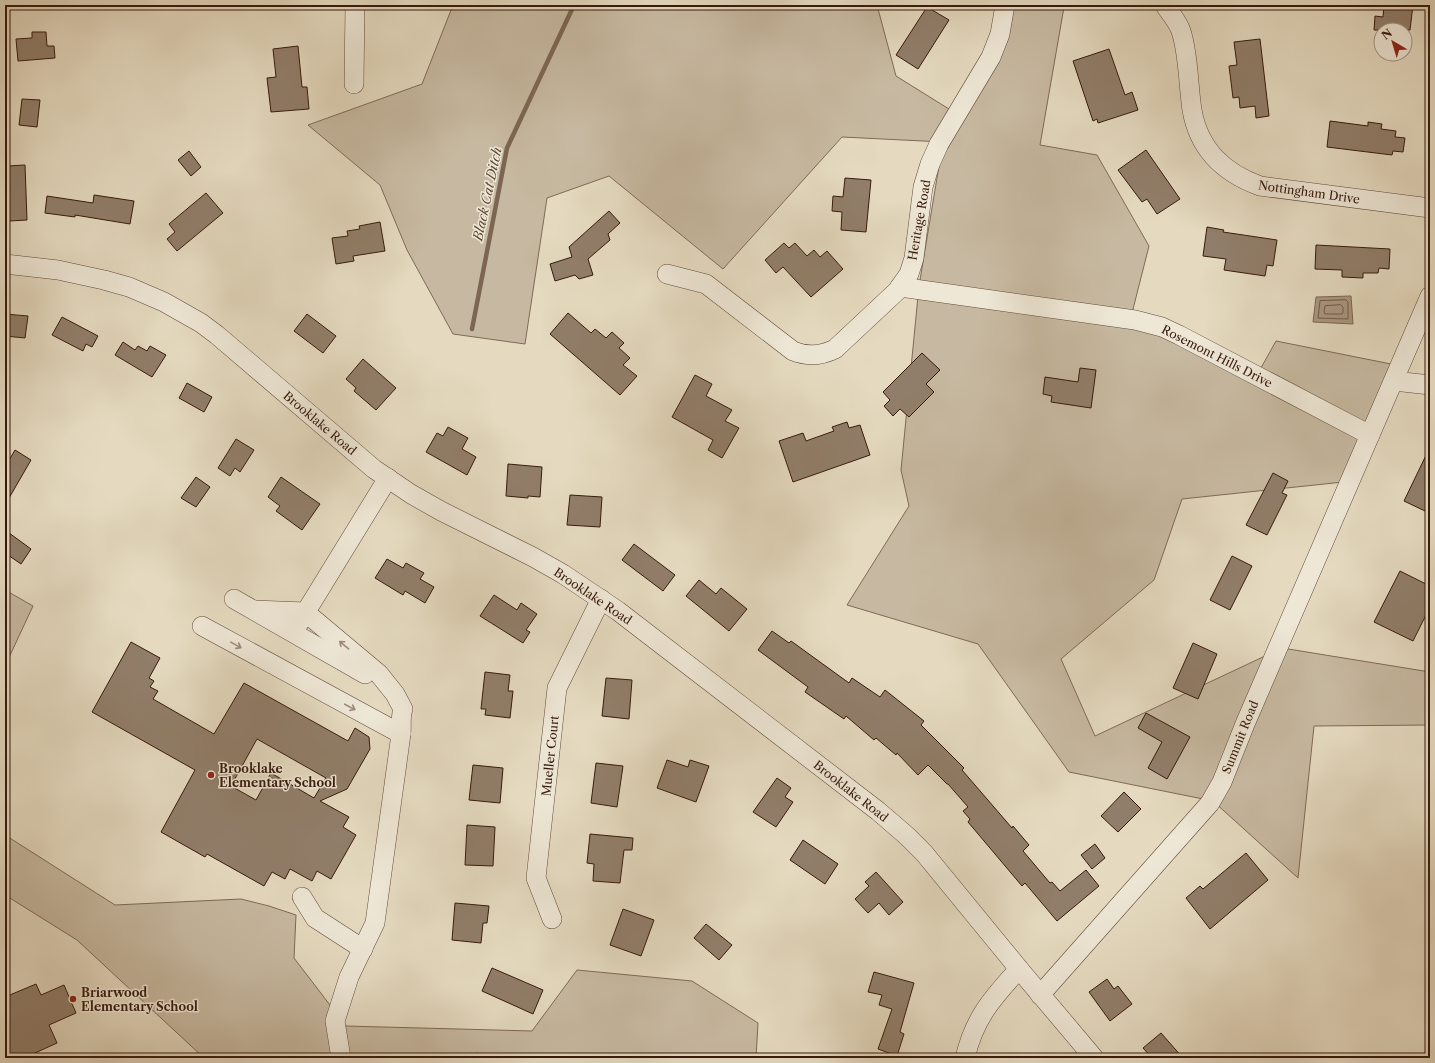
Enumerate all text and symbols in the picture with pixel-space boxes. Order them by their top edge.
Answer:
north arrow [1373,22,1413,62]
text: N [1379,25,1395,43]
water label: Black Cat Ditch [469,146,505,243]
street label: Nottingham Drive [1257,177,1361,207]
street label: Heritage Road [905,178,934,262]
street label: Rosemont Hills Drive [1159,322,1275,391]
street label: Brooklake Road [280,388,360,458]
street label: Brooklake Road [551,564,635,628]
one-way arrow [230,641,242,649]
one-way arrow [339,641,350,650]
street label: Summit Road [1218,698,1262,776]
one-way arrow [344,704,356,711]
street label: Mueller Court [538,714,562,797]
street label: Brooklake Road [811,757,892,825]
place label: Brooklake Elementary School [219,761,336,790]
marker: Brooklake Elementary School [206,770,216,780]
place label: Briarwood Elementary School [81,985,198,1014]
marker: Briarwood Elementary School [68,994,78,1004]

